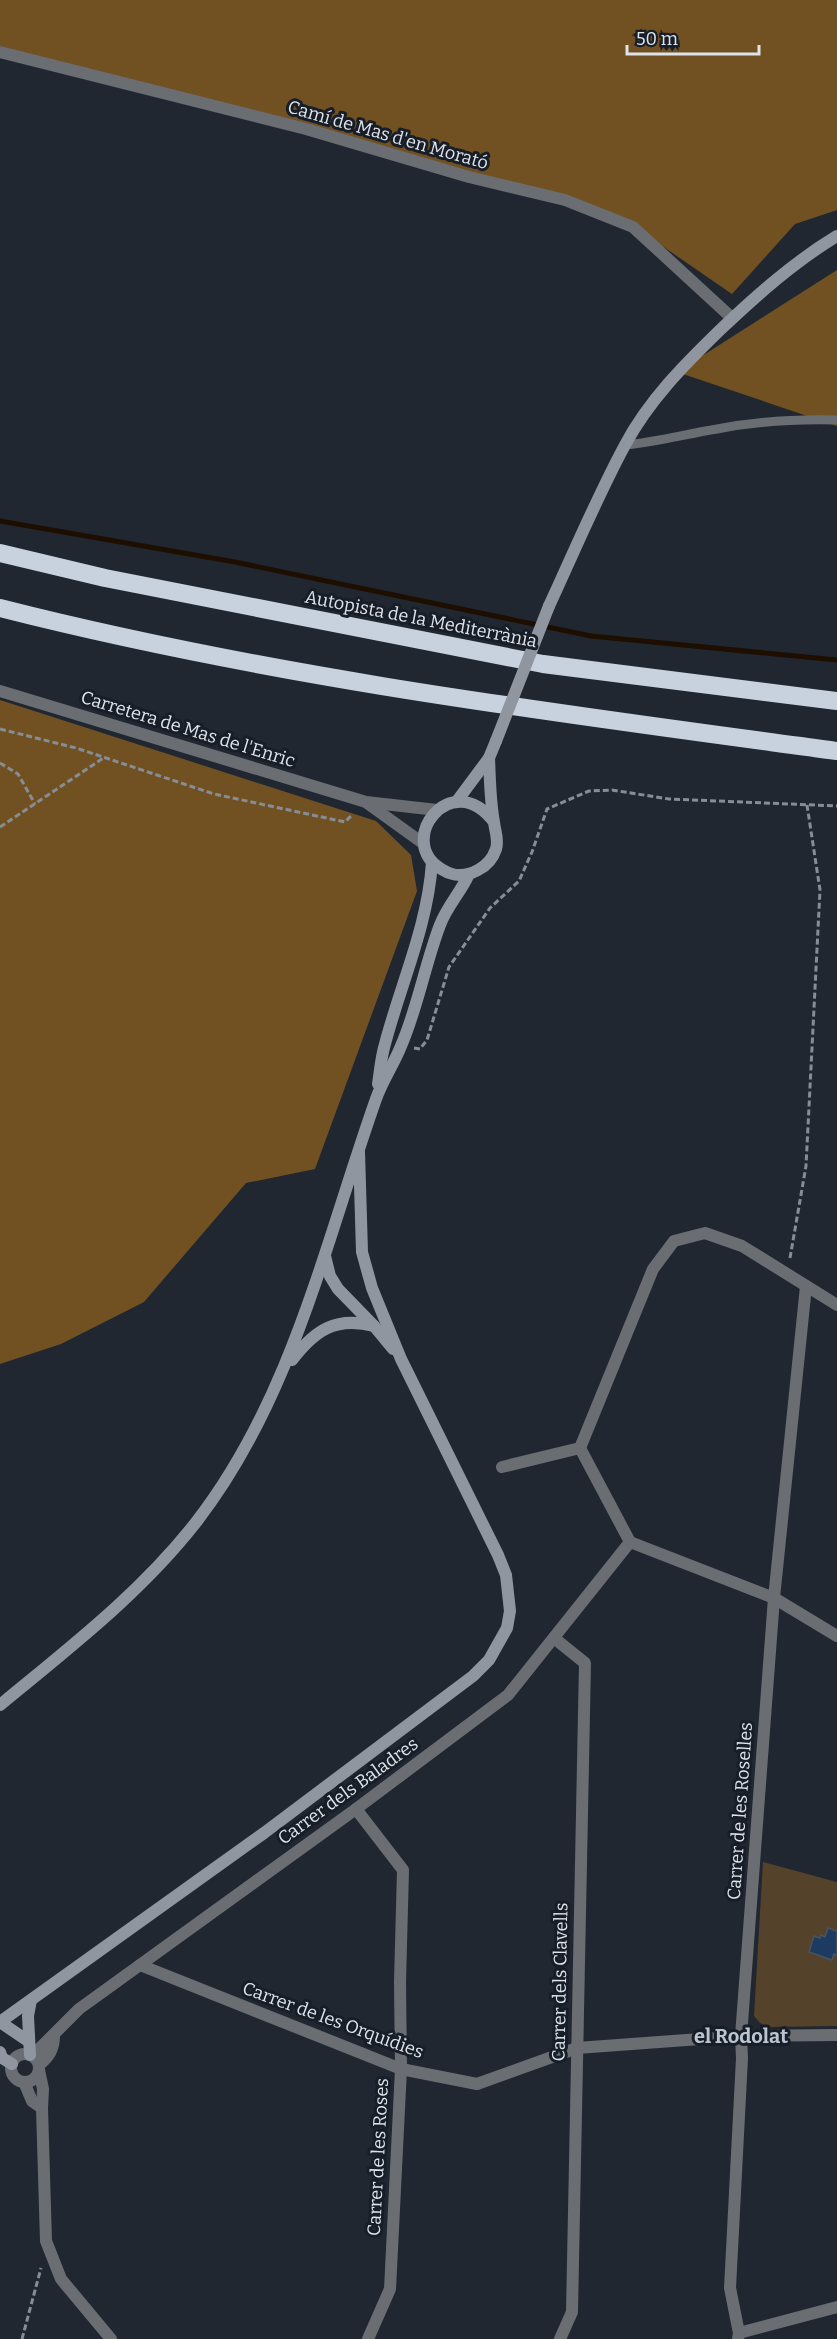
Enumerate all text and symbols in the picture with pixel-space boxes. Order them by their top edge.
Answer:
scale bar [627,18,759,56]
text: 50 m [636,28,678,50]
street label: Camí de Mas d'en Morató [285,96,491,174]
street label: Autopista de la Mediterrània [303,586,539,652]
street label: Carretera de Mas de l'Enric [78,686,298,772]
street label: Carrer de les Roselles [723,1721,757,1901]
street label: Carrer dels Baladres [274,1733,422,1849]
street label: Carrer dels Clavells [548,1902,572,2062]
street label: Carrer de les Orquídies [239,1977,427,2063]
district label: el Rodolat [694,2024,788,2048]
street label: Carrer de les Roses [363,2078,393,2236]

